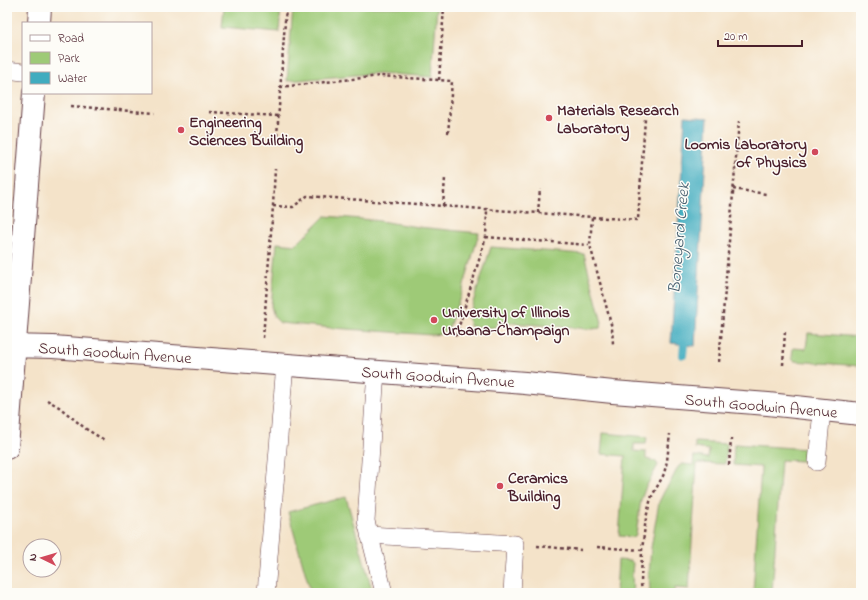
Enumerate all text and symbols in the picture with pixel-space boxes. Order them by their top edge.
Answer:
legend [22,22,152,94]
scale bar [718,22,802,48]
text: 20 m [724,28,747,46]
text: Road [58,30,84,48]
text: Park [58,50,80,68]
text: Water [58,70,87,88]
place label: Materials Research Laboratory [557,99,679,142]
place label: Engineering Sciences Building [189,111,303,154]
marker: Materials Research Laboratory [544,113,554,123]
marker: Engineering Sciences Building [176,125,186,135]
place label: Loomis Laboratory of Physics [685,133,807,176]
marker: Loomis Laboratory of Physics [810,147,820,157]
water label: Boneyard Creek [662,180,698,295]
place label: University of Illinois Urbana-Champaign [442,301,570,344]
marker: University of Illinois Urbana-Champaign [429,315,439,325]
street label: South Goodwin Avenue [37,337,193,371]
street label: South Goodwin Avenue [360,361,516,395]
street label: South Goodwin Avenue [683,388,839,426]
place label: Ceramics Building [507,467,568,510]
marker: Ceramics Building [495,481,505,491]
north arrow [22,538,62,578]
text: N [25,553,41,562]

